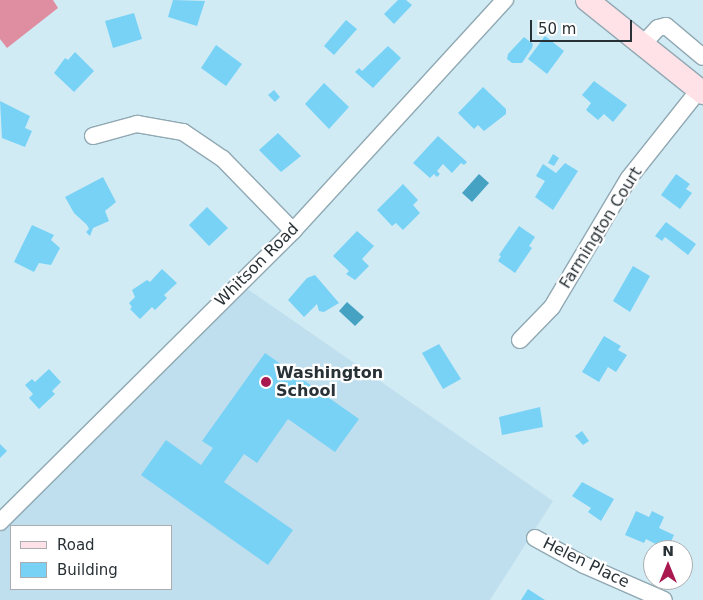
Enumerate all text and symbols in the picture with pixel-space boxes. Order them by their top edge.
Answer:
scale bar [533,10,636,42]
text: 50 m [538,20,576,38]
street label: Farmington Court [556,164,646,292]
street label: Whitson Road [211,219,303,311]
place label: Washington School [276,363,383,401]
marker: Washington School [260,376,272,388]
legend [10,525,172,590]
street label: Helen Place [540,534,632,592]
text: Road [57,536,95,554]
north arrow [643,540,693,590]
text: N [662,543,674,559]
text: Building [57,561,118,579]

